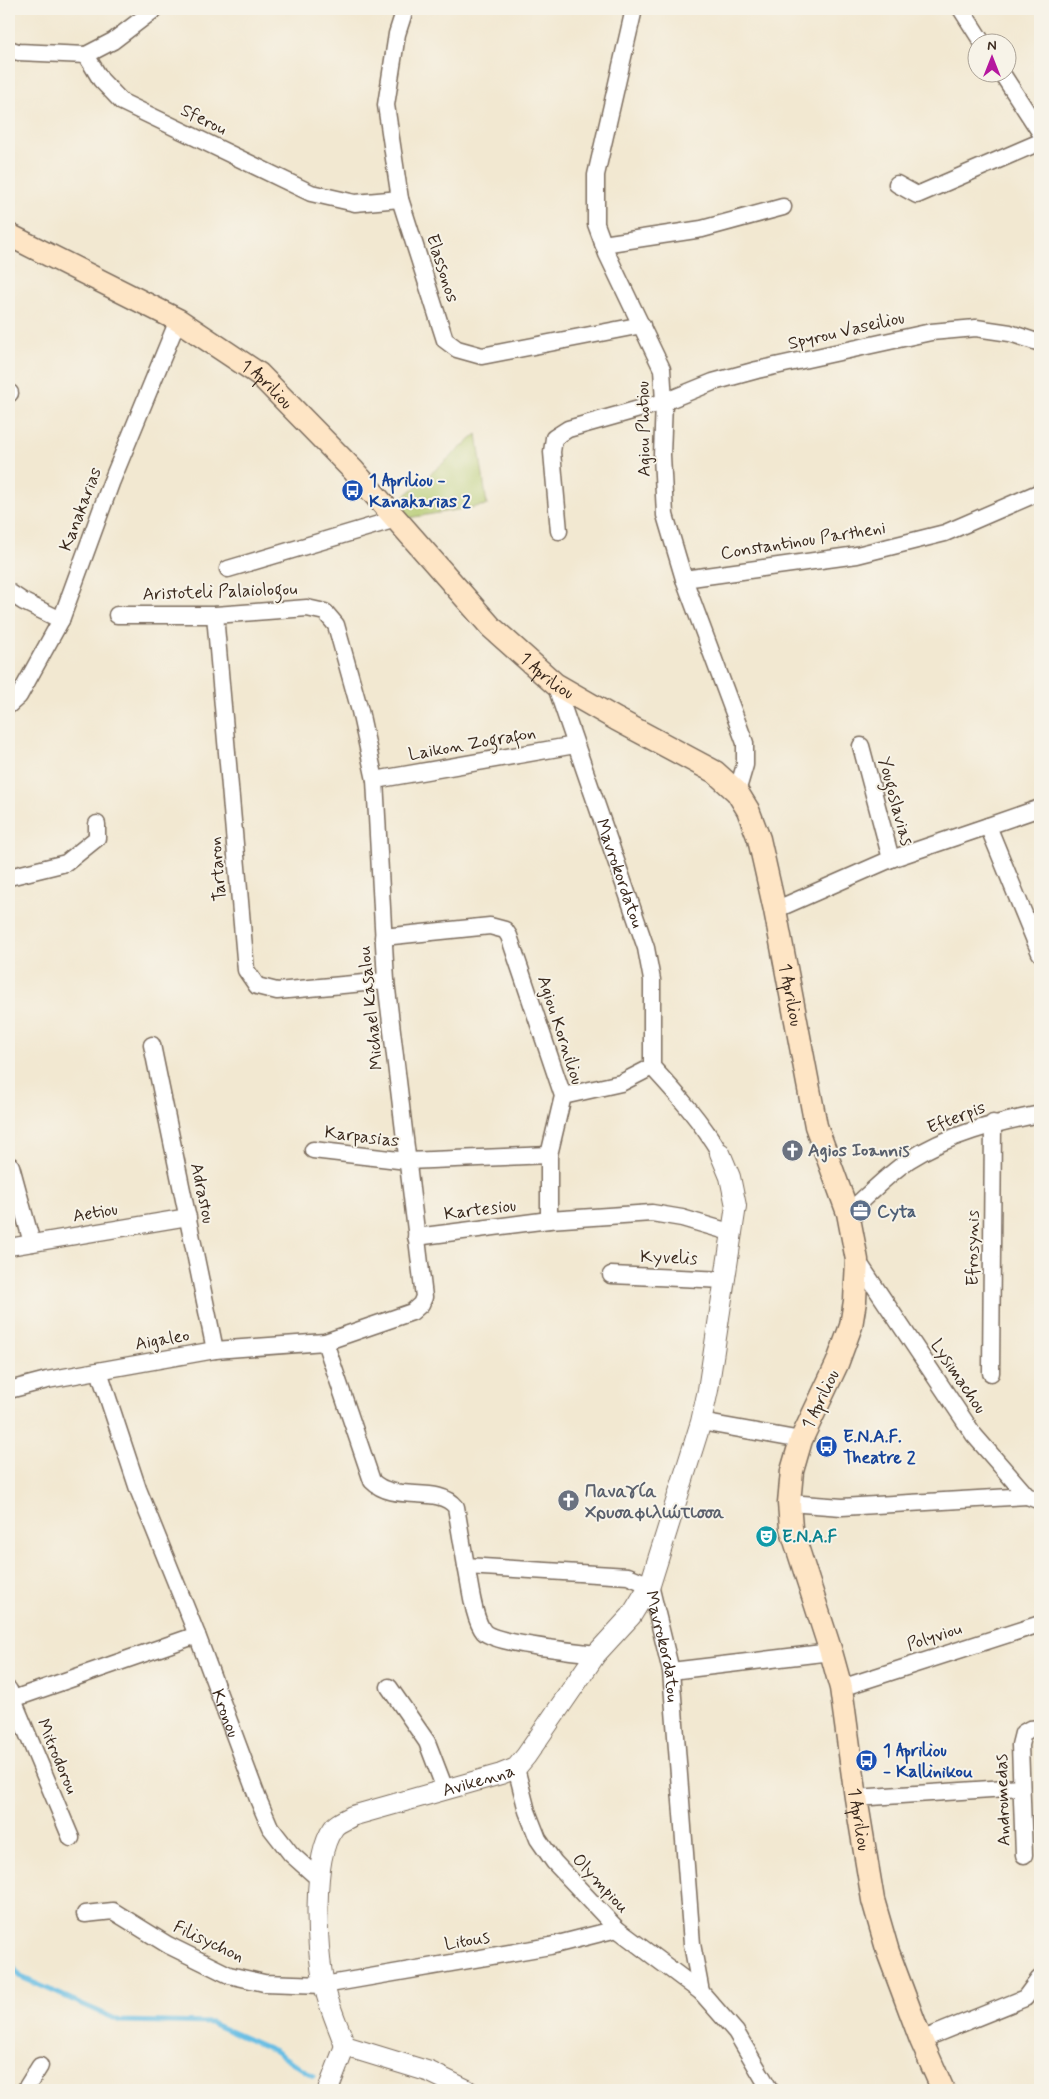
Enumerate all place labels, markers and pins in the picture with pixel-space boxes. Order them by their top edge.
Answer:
place label: 1 Apriliou - Kanakarias 2 [369,469,471,514]
bus stop icon: 1 Apriliou - Kanakarias 2 [341,478,365,502]
church icon: Agios Ioannis [780,1138,804,1162]
place label: Agios Ioannis [808,1139,910,1163]
office icon: Cyta [849,1199,873,1223]
place label: Cyta [877,1200,916,1224]
place label: E.N.A.F. Theatre 2 [843,1425,916,1470]
bus stop icon: E.N.A.F. Theatre 2 [815,1434,839,1458]
place label: Παναγία Χρυσαφιλιώτισσα [585,1480,725,1525]
church icon: Παναγία Χρυσαφιλιώτισσα [557,1489,581,1513]
theatre icon: E.N.A.F [754,1524,778,1548]
place label: E.N.A.F [782,1525,838,1549]
place label: 1 Apriliou - Kallinikou [883,1739,973,1784]
bus stop icon: 1 Apriliou - Kallinikou [855,1748,879,1772]

